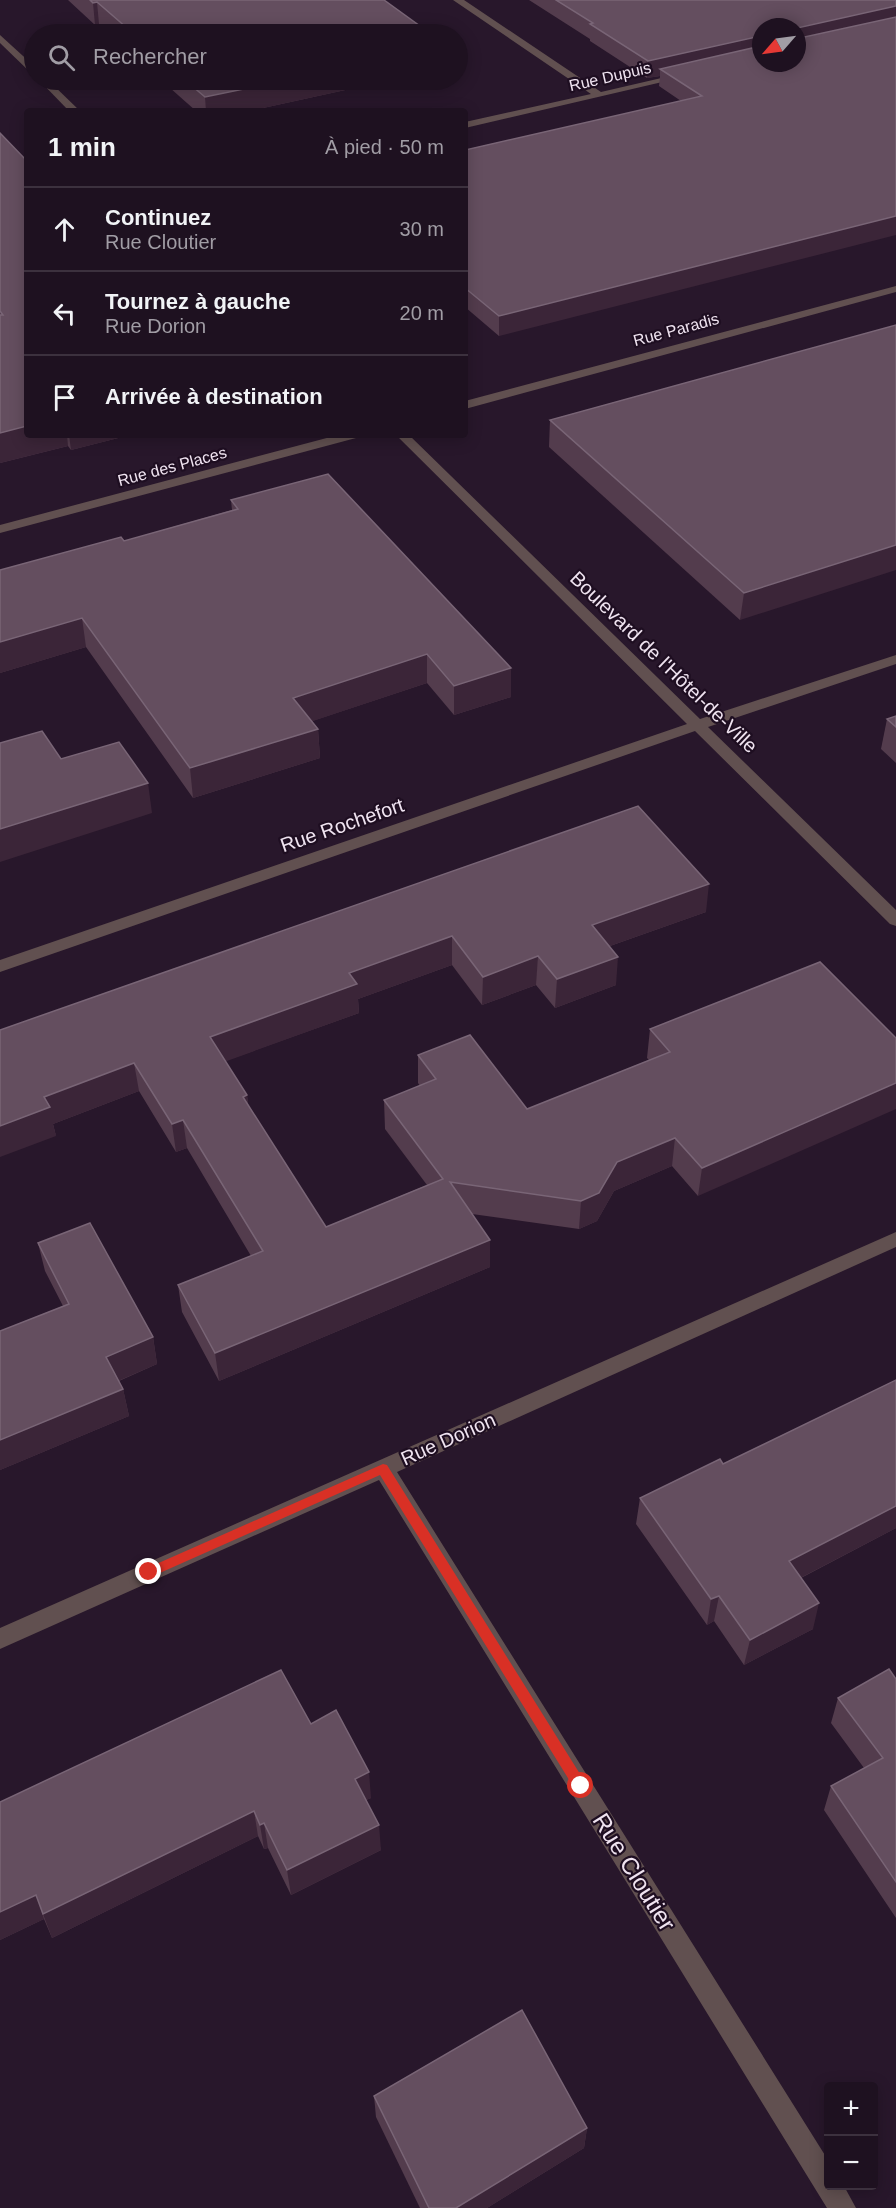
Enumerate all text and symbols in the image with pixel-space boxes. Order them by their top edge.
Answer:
north arrow [752,18,806,72]
search box [24,24,468,90]
icon: search [45,41,78,74]
text: Rechercher [93,44,207,69]
street label: Rue Dupuis [567,59,653,94]
text: 1 min [48,132,116,162]
text: À pied · 50 m [325,136,444,158]
text: Continuez [105,205,211,230]
icon: ahead [48,213,81,246]
text: 30 m [400,218,444,240]
text: Rue Cloutier [105,231,216,253]
text: Tournez à gauche [105,289,290,314]
icon: left [48,297,81,330]
text: 20 m [400,302,444,324]
street label: Rue Paradis [631,310,721,349]
text: Rue Dorion [105,315,206,337]
icon: arrive [48,381,81,414]
text: Arrivée à destination [105,384,323,409]
street label: Rue des Places [116,444,228,489]
street label: Boulevard de l'Hôtel-de-Ville [566,567,762,757]
street label: Rue Rochefort [277,793,407,856]
street label: Rue Dorion [397,1408,499,1470]
route end [135,1558,161,1584]
route start [567,1772,593,1798]
street label: Rue Cloutier [588,1808,681,1935]
map controls [824,2082,878,2190]
button: + [824,2082,878,2136]
button: − [824,2136,878,2190]

